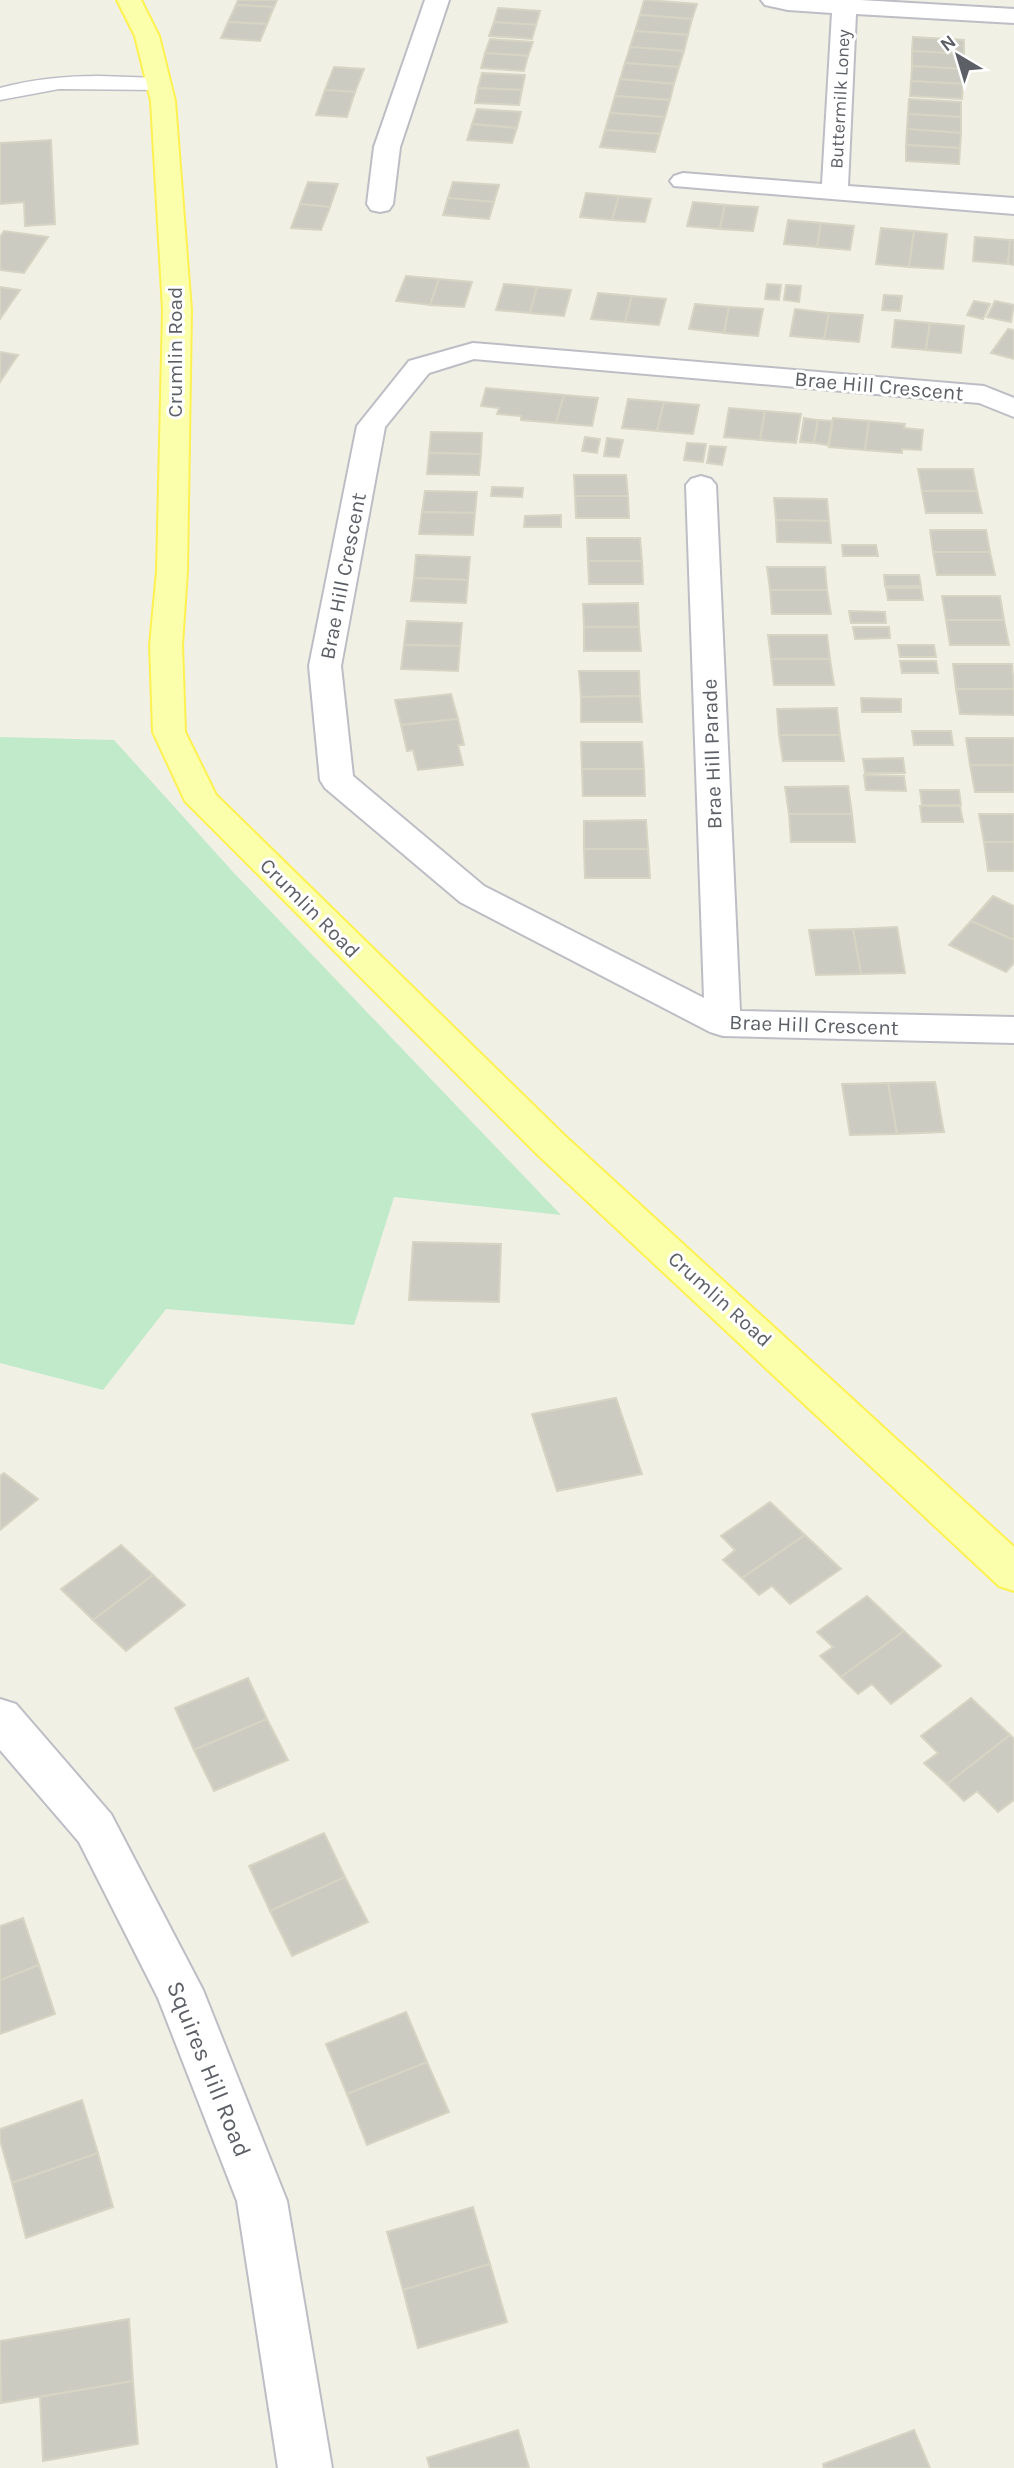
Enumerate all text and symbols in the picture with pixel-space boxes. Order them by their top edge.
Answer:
north arrow [923,21,993,91]
street label: Buttermilk Loney [825,28,855,169]
text: N [936,31,960,56]
street label: Crumlin Road [163,287,187,417]
street label: Brae Hill Crescent [794,367,965,405]
street label: Brae Hill Crescent [315,490,371,661]
street label: Brae Hill Parade [697,678,727,830]
street label: Crumlin Road [255,853,365,963]
street label: Brae Hill Crescent [729,1010,899,1040]
street label: Crumlin Road [663,1246,777,1352]
street label: Squires Hill Road [161,1977,257,2161]

